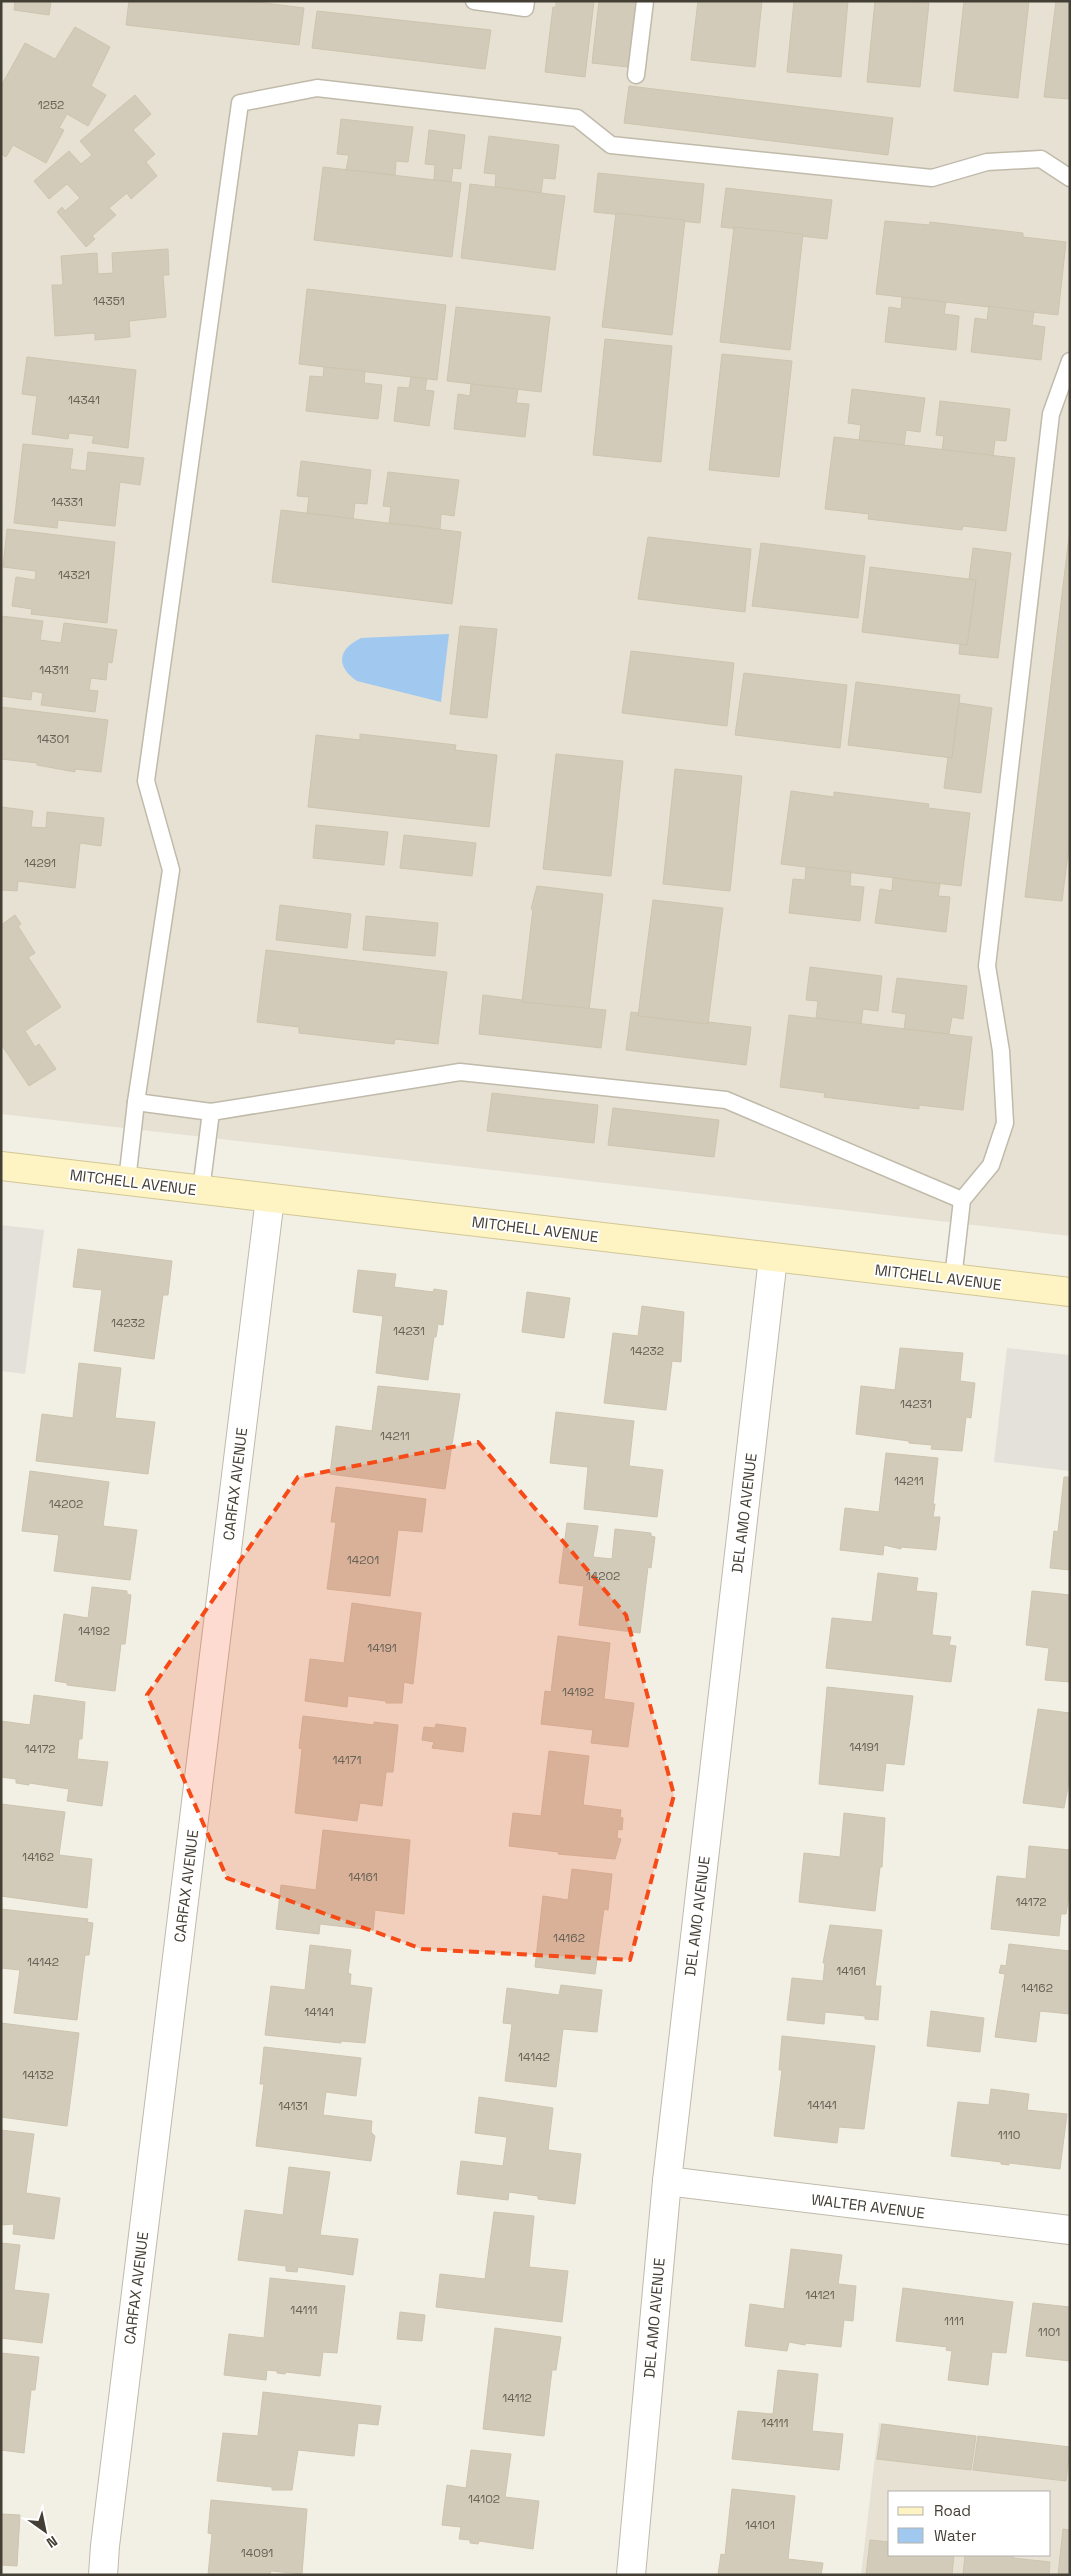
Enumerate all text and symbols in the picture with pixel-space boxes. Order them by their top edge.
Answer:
house number: 1252 [38,97,64,113]
house number: 14351 [93,293,125,309]
house number: 14341 [68,392,100,408]
house number: 14331 [51,494,83,510]
house number: 14321 [58,567,90,583]
house number: 14311 [39,662,69,678]
house number: 14301 [37,731,69,747]
house number: 14291 [24,855,56,871]
street label: MITCHELL AVENUE [69,1165,197,1199]
street label: MITCHELL AVENUE [471,1212,599,1246]
street label: MITCHELL AVENUE [874,1260,1002,1294]
house number: 14232 [111,1315,145,1331]
house number: 14231 [393,1323,425,1339]
house number: 14232 [630,1343,664,1359]
house number: 14231 [900,1396,932,1412]
street label: CARFAX AVENUE [219,1427,251,1541]
house number: 14211 [380,1428,410,1444]
street label: DEL AMO AVENUE [727,1452,761,1574]
house number: 14211 [894,1473,924,1489]
house number: 14202 [49,1496,83,1512]
house number: 14201 [347,1552,379,1568]
house number: 14202 [586,1568,620,1584]
house number: 14192 [78,1623,110,1639]
house number: 14191 [367,1640,397,1656]
house number: 14192 [562,1684,594,1700]
house number: 14191 [849,1739,879,1755]
house number: 14172 [24,1741,56,1757]
house number: 14171 [333,1752,361,1768]
street label: CARFAX AVENUE [170,1829,202,1943]
house number: 14162 [22,1849,54,1865]
street label: DEL AMO AVENUE [680,1855,714,1977]
house number: 14161 [348,1869,378,1885]
house number: 14172 [1015,1894,1047,1910]
house number: 14162 [553,1930,585,1946]
house number: 14142 [27,1954,59,1970]
house number: 14161 [836,1963,866,1979]
house number: 14162 [1021,1980,1053,1996]
house number: 14141 [304,2004,334,2020]
house number: 14142 [518,2049,550,2065]
house number: 14132 [22,2067,54,2083]
house number: 14141 [807,2097,837,2113]
house number: 14131 [278,2098,308,2114]
house number: 1110 [998,2127,1020,2143]
street label: WALTER AVENUE [810,2190,926,2222]
street label: CARFAX AVENUE [120,2231,152,2345]
street label: DEL AMO AVENUE [639,2257,669,2379]
house number: 14121 [805,2287,835,2303]
house number: 14111 [290,2302,318,2318]
house number: 1111 [944,2313,964,2329]
house number: 1101 [1038,2324,1060,2340]
house number: 14112 [502,2390,532,2406]
house number: 14111 [761,2415,789,2431]
house number: 14102 [468,2491,500,2507]
legend [888,2491,1051,2556]
text: Road [934,2501,971,2520]
north arrow [20,2506,70,2556]
house number: 14101 [745,2517,775,2533]
text: Water [934,2526,977,2545]
text: N [43,2532,61,2552]
house number: 14091 [241,2545,273,2561]

